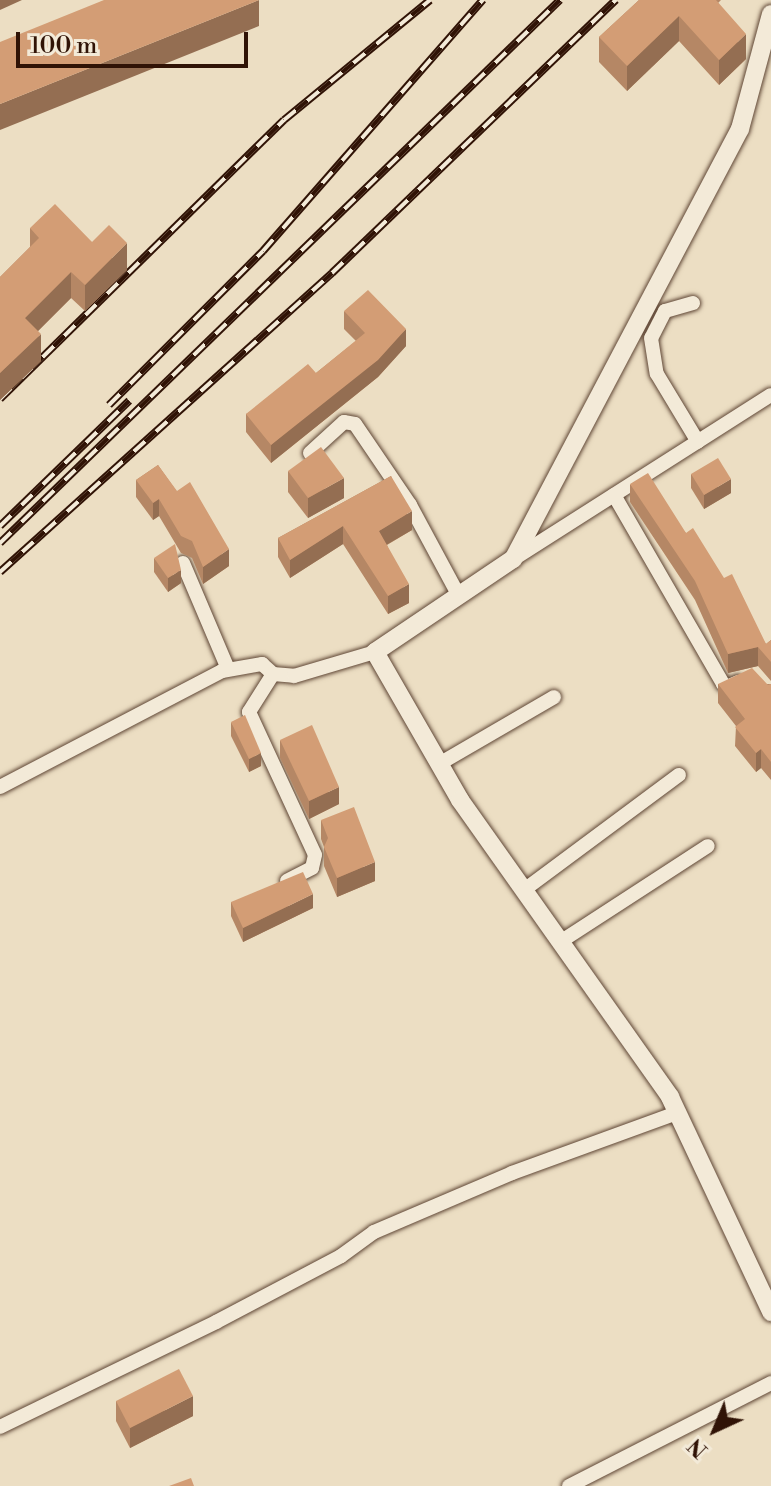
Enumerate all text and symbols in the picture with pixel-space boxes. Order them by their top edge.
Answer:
scale bar [20,16,252,66]
text: 100 m [30,31,97,61]
north arrow [675,1390,755,1470]
text: N [682,1432,714,1463]

